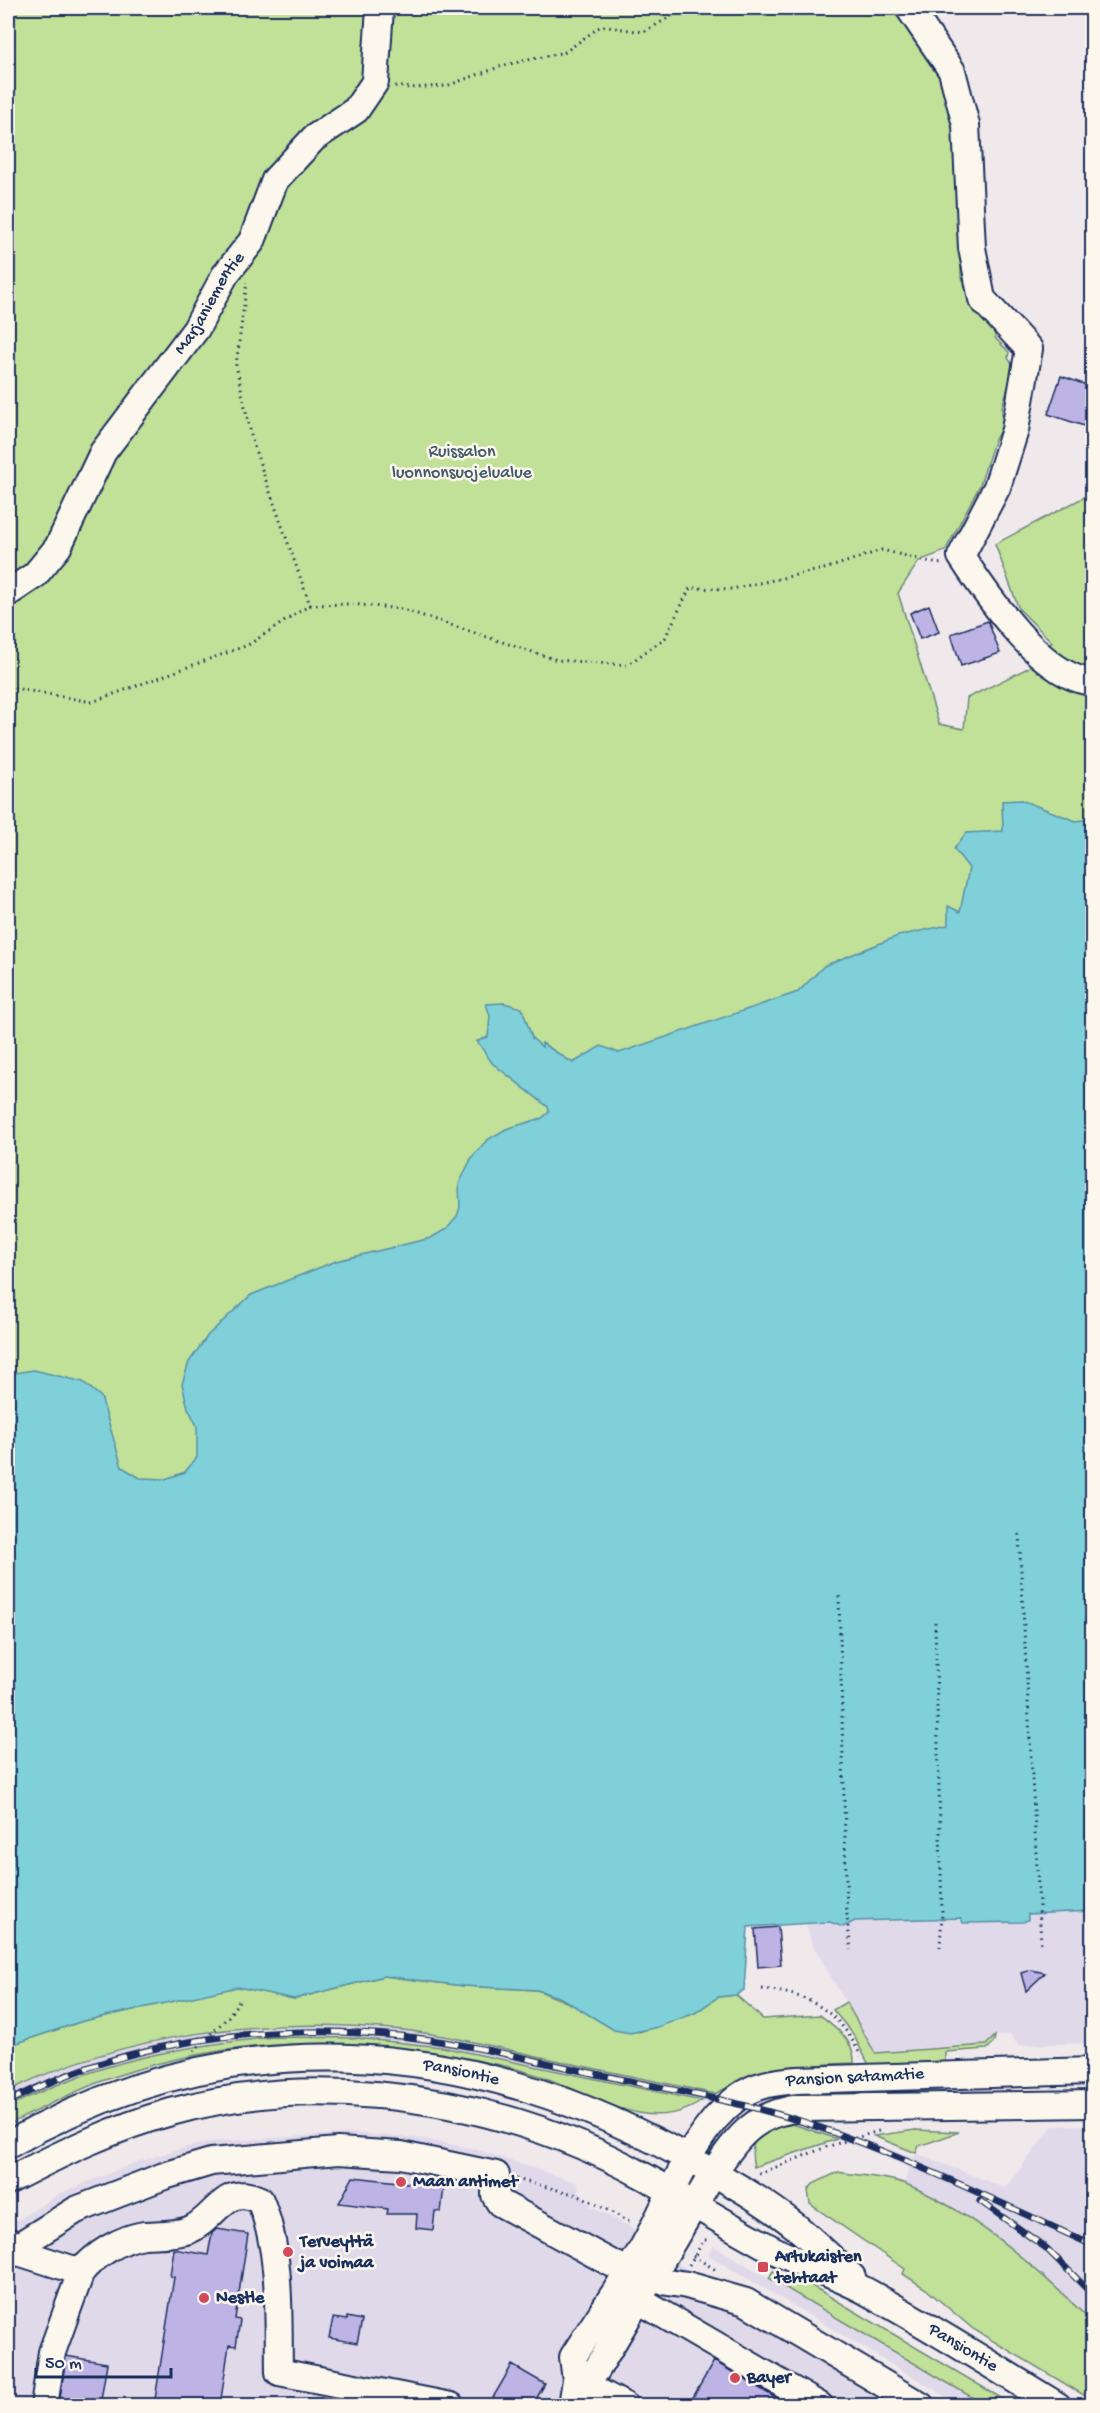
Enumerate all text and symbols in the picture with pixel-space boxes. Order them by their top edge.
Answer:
street label: Marjaniementie [170,247,250,359]
park label: Ruissalon luonnonsuojelualue [392,442,533,484]
street label: Pansiontie [421,2054,502,2091]
street label: Pansion satamatie [784,2064,925,2092]
place label: Maan antimet [413,2172,519,2193]
marker: Maan antimet [394,2175,408,2189]
place label: Terveyttä ja voimaa [297,2232,374,2274]
marker: Terveyttä ja voimaa [281,2245,295,2259]
place label: Artukaisten tehtaat [773,2247,862,2289]
marker: Artukaisten tehtaat [756,2260,770,2274]
place label: Nestle [216,2288,265,2309]
marker: Nestle [197,2291,211,2305]
street label: Pansiontie [924,2318,1002,2377]
scale bar [36,2341,171,2379]
text: 50 m [45,2354,82,2375]
place label: Bayer [746,2368,793,2389]
marker: Bayer [728,2371,742,2385]

